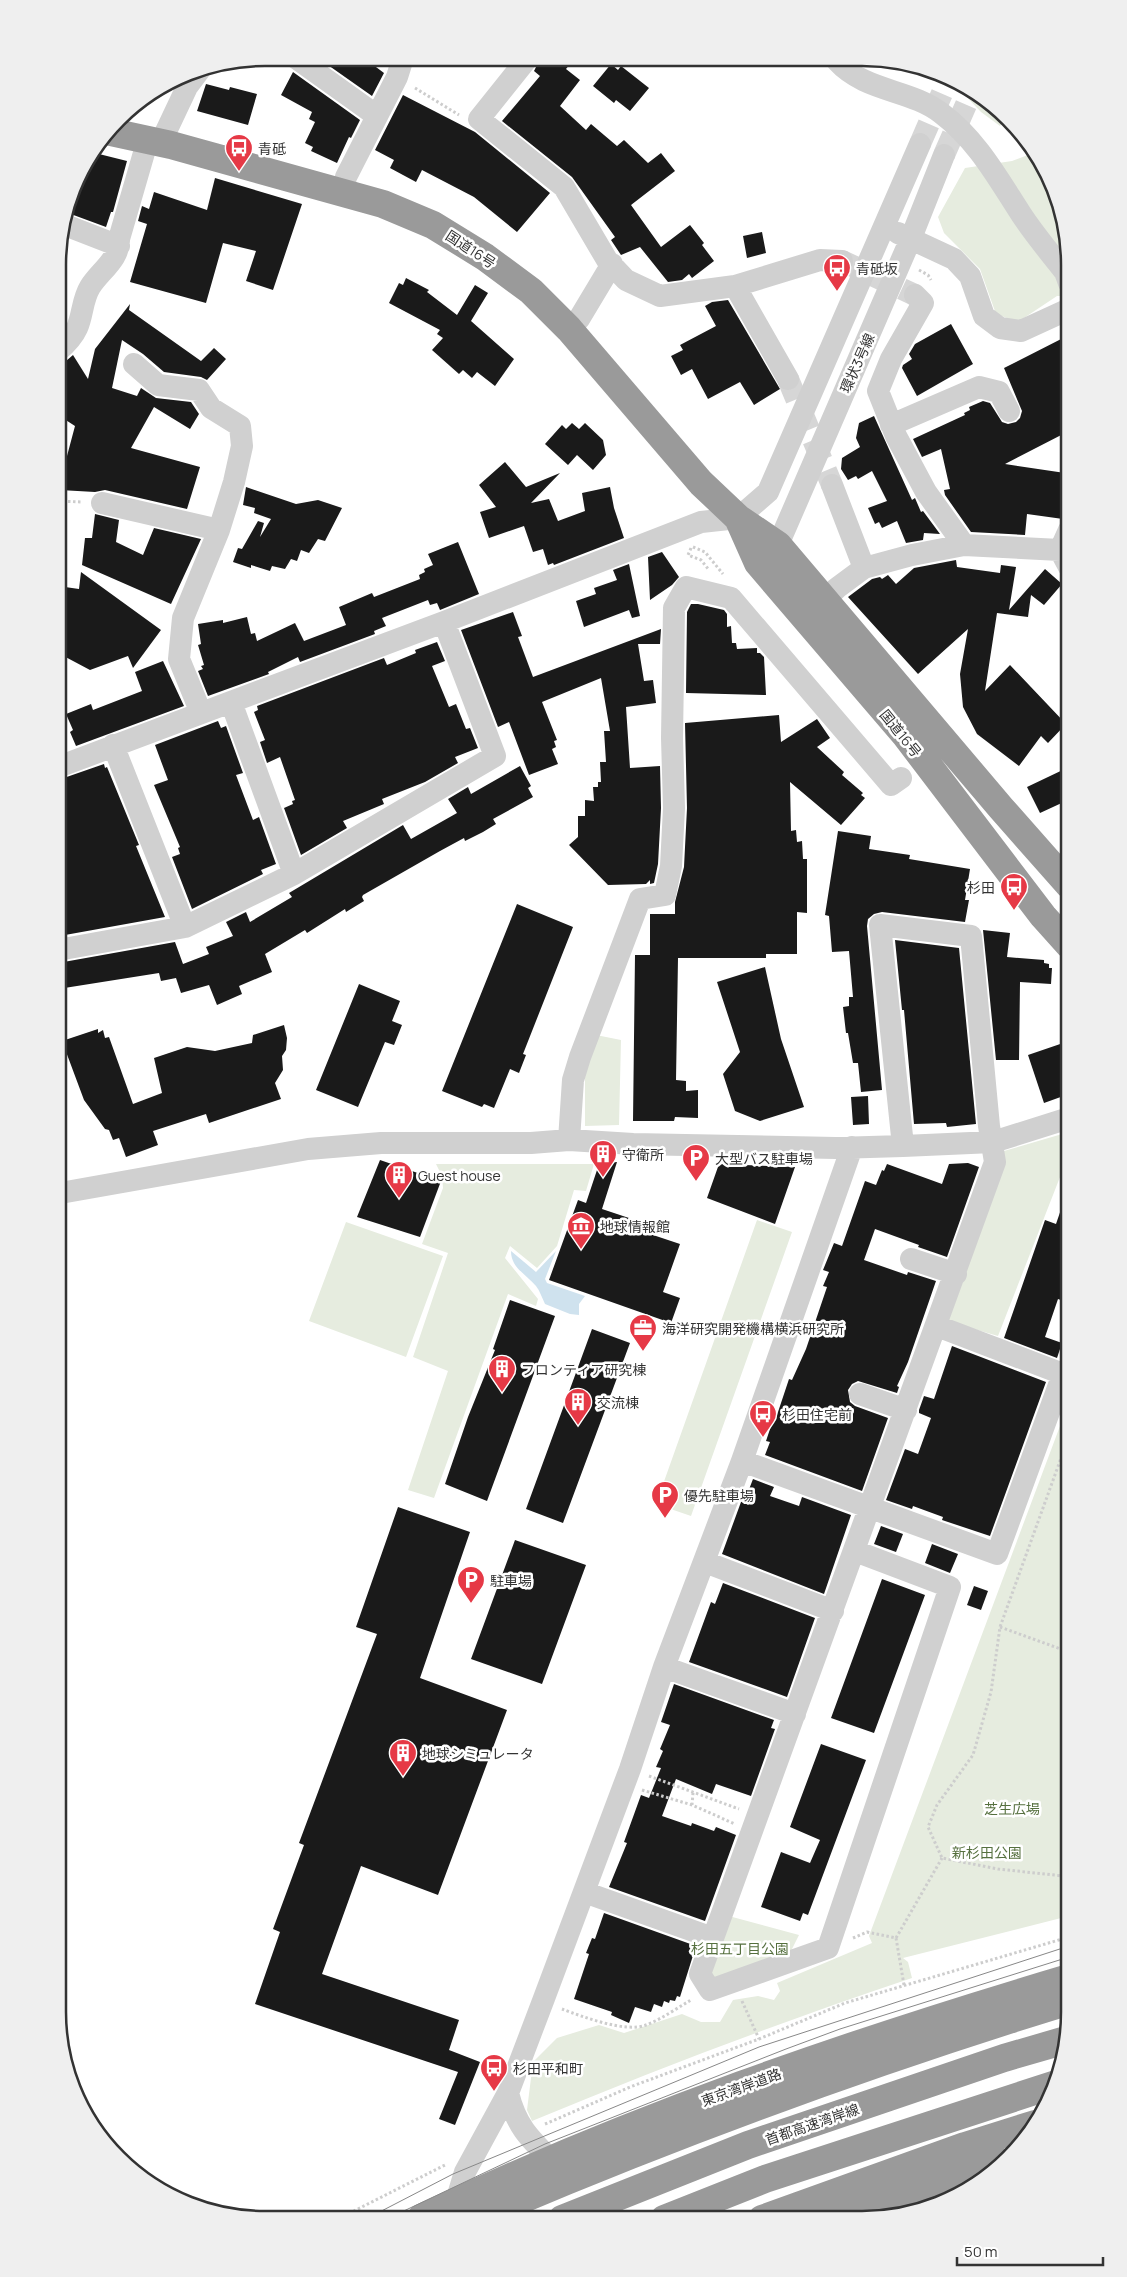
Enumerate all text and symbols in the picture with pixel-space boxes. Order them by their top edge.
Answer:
bus stop icon: 青砥 [224,133,254,172]
place label: 青砥 [258,139,286,158]
street label: 国道16号 [442,226,500,272]
bus stop icon: 青砥坂 [822,253,852,292]
place label: 青砥坂 [856,259,898,278]
street label: 環状3号線 [835,330,879,396]
street label: 国道16号 [876,705,926,761]
bus stop icon: 杉田 [999,872,1029,911]
place label: 杉田 [967,878,995,897]
building icon: 守衛所 [588,1139,618,1178]
parking icon: 大型バス駐車場 [681,1143,711,1182]
place label: 守衛所 [622,1145,664,1164]
place label: 大型バス駐車場 [715,1149,813,1168]
building icon: Guest house [384,1160,414,1199]
place label: Guest house [418,1166,501,1185]
museum icon: 地球情報館 [566,1211,596,1250]
place label: 地球情報館 [600,1217,670,1236]
office icon: 海洋研究開発機構横浜研究所 [628,1313,658,1352]
place label: 海洋研究開発機構横浜研究所 [662,1319,844,1338]
building icon: フロンティア研究棟 [487,1354,517,1393]
place label: フロンティア研究棟 [521,1360,646,1379]
building icon: 交流棟 [563,1387,593,1426]
place label: 交流棟 [597,1393,639,1412]
bus stop icon: 杉田住宅前 [748,1399,778,1438]
place label: 杉田住宅前 [782,1405,852,1424]
parking icon: 優先駐車場 [650,1480,680,1519]
place label: 優先駐車場 [684,1486,754,1505]
parking icon: 駐車場 [456,1565,486,1604]
place label: 駐車場 [490,1571,532,1590]
building icon: 地球シミュレータ [388,1738,418,1777]
place label: 地球シミュレータ [422,1744,534,1763]
park label: 芝生広場 [984,1799,1040,1818]
park label: 新杉田公園 [952,1843,1022,1862]
park label: 杉田五丁目公園 [691,1939,789,1958]
bus stop icon: 杉田平和町 [479,2053,509,2092]
place label: 杉田平和町 [513,2059,583,2078]
street label: 東京湾岸道路 [698,2064,784,2110]
street label: 首都高速湾岸線 [763,2099,861,2149]
scale bar [957,2234,1103,2266]
text: 50 m [964,2241,998,2262]

